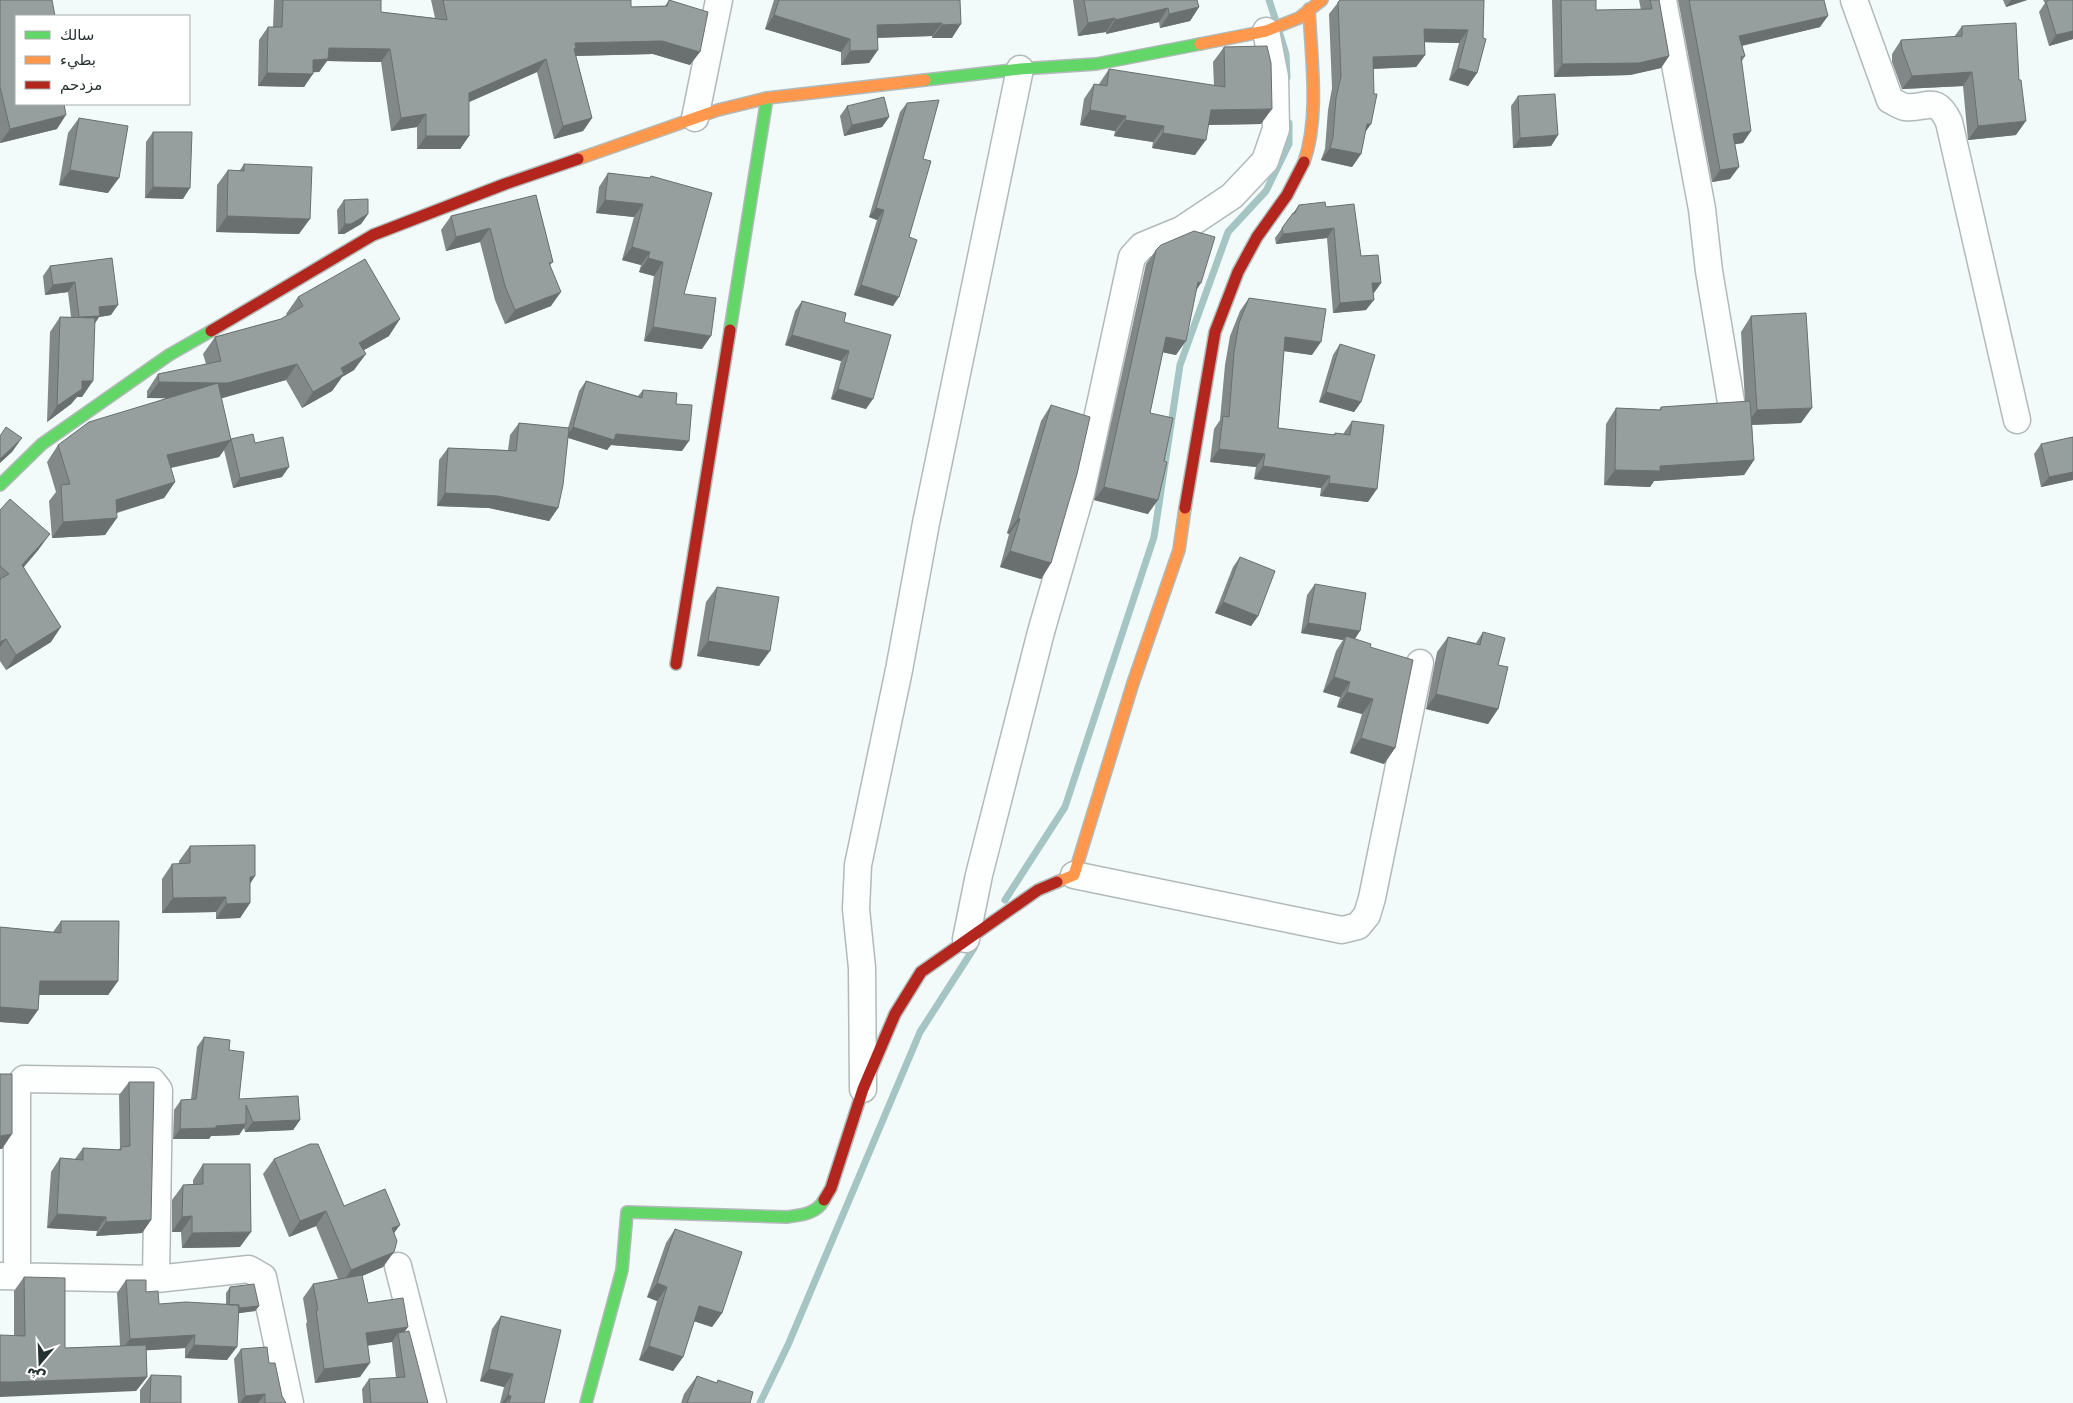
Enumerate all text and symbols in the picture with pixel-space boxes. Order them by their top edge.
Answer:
legend [15,15,190,105]
text: سالك [60,26,94,44]
text: بطيء [60,51,96,70]
text: مزدحم [60,76,102,94]
north arrow [15,1338,65,1388]
text: ش [24,1365,48,1386]

